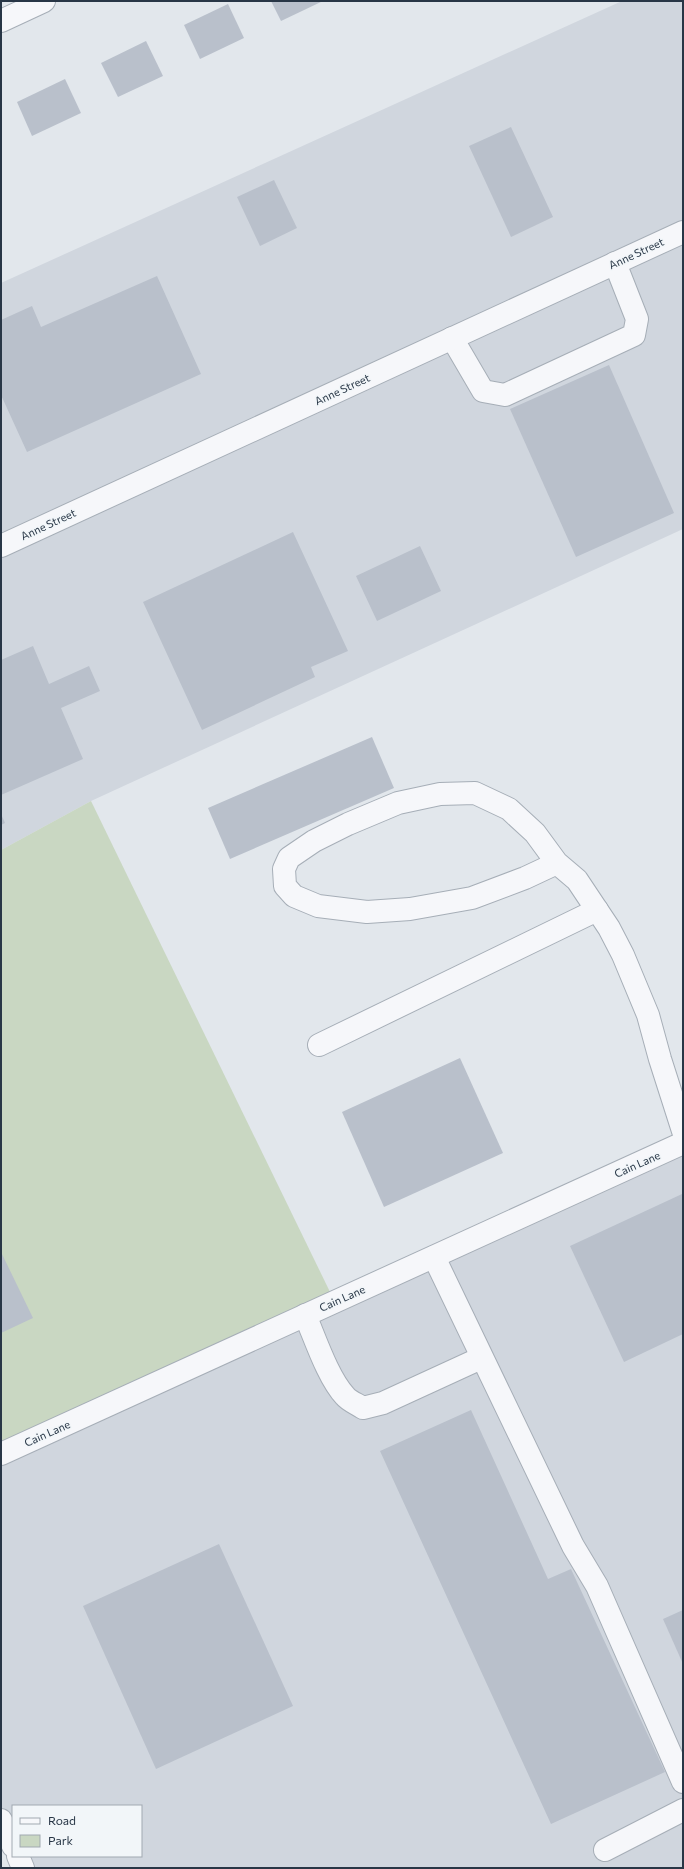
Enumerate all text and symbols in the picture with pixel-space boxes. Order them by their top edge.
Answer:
street label: Anne Street [606,234,666,271]
street label: Anne Street [312,370,372,407]
street label: Anne Street [18,505,78,542]
street label: Cain Lane [612,1148,662,1180]
street label: Cain Lane [317,1282,367,1314]
street label: Cain Lane [22,1417,72,1449]
legend [12,1805,142,1857]
text: Road [48,1813,76,1827]
text: Park [48,1833,74,1847]

